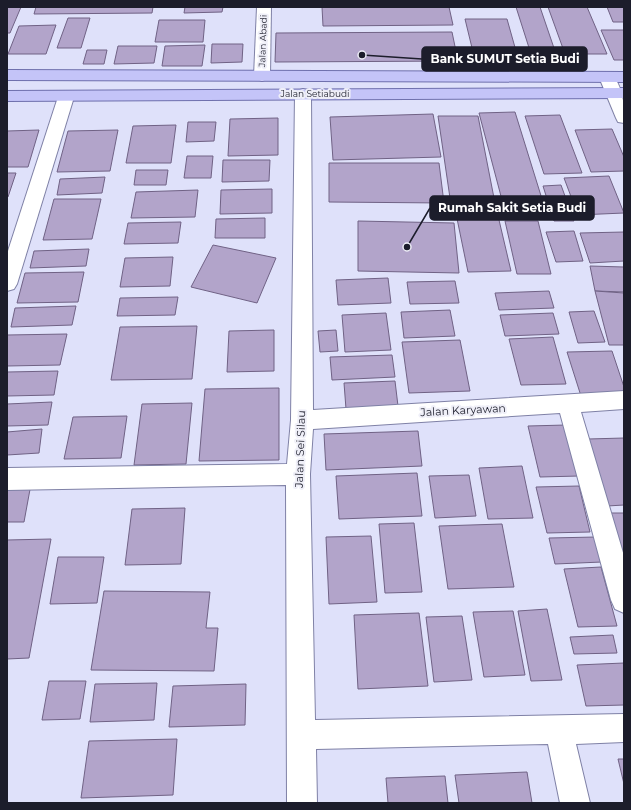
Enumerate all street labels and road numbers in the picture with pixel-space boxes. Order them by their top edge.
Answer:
street label: Jalan Abadi [256,15,269,68]
street label: Jalan Setiabudi [279,88,350,99]
street label: Jalan Karyawan [419,401,506,419]
street label: Jalan Sei Silau [292,410,308,489]

